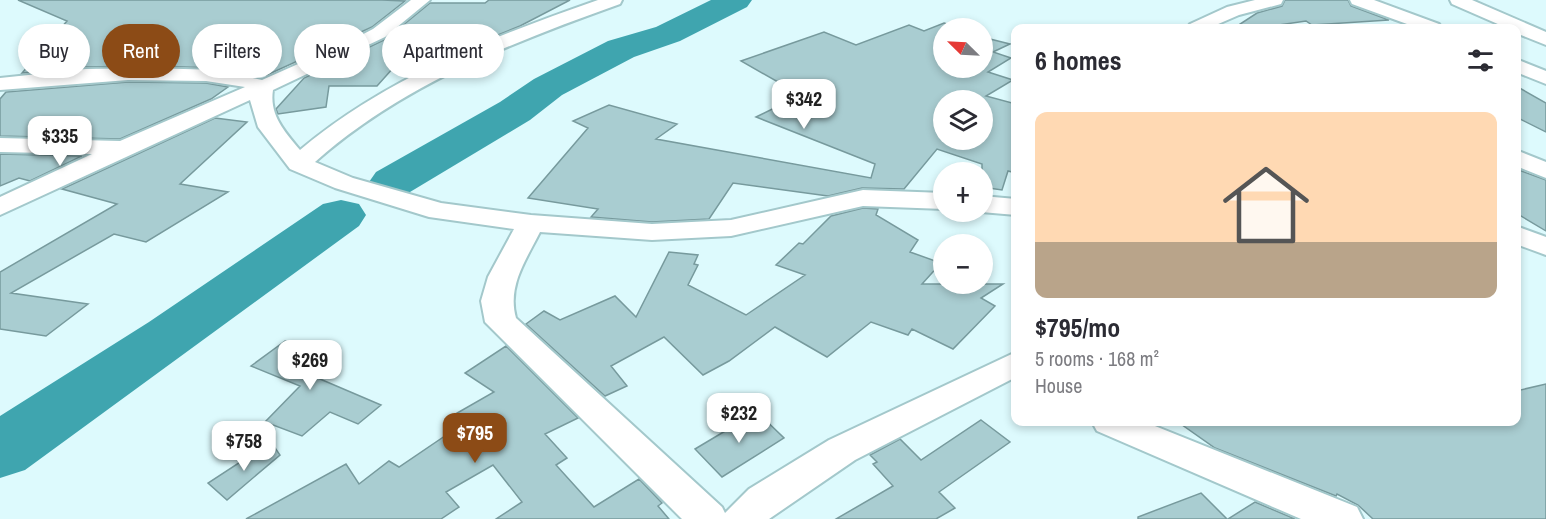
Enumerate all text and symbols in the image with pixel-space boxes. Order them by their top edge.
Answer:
north arrow [933,18,993,78]
map controls [933,18,993,294]
chip: Buy [18,24,90,78]
chip: Rent [102,24,180,78]
chip: Filters [192,24,282,78]
chip: New [294,24,370,78]
chip: Apartment [382,24,504,78]
text: 6 homes [1035,43,1122,78]
icon: filters [1464,44,1497,77]
pin: $342 [768,79,840,130]
text: $342 [786,85,822,112]
button: layers [933,90,993,150]
pin: $335 [24,116,96,167]
text: $335 [42,122,78,149]
icon: home [1212,151,1320,259]
button: + [933,162,993,222]
button: − [933,234,993,294]
text: $795/mo [1035,310,1120,345]
pin: $269 [274,340,346,391]
text: 5 rooms · 168 m² [1035,345,1159,372]
text: $269 [292,346,328,373]
text: House [1035,372,1082,399]
pin: $232 [703,393,775,444]
text: $232 [721,399,757,426]
pin: $795 [439,413,511,464]
text: $795 [457,419,493,446]
pin: $758 [208,421,280,472]
text: $758 [226,427,262,454]

